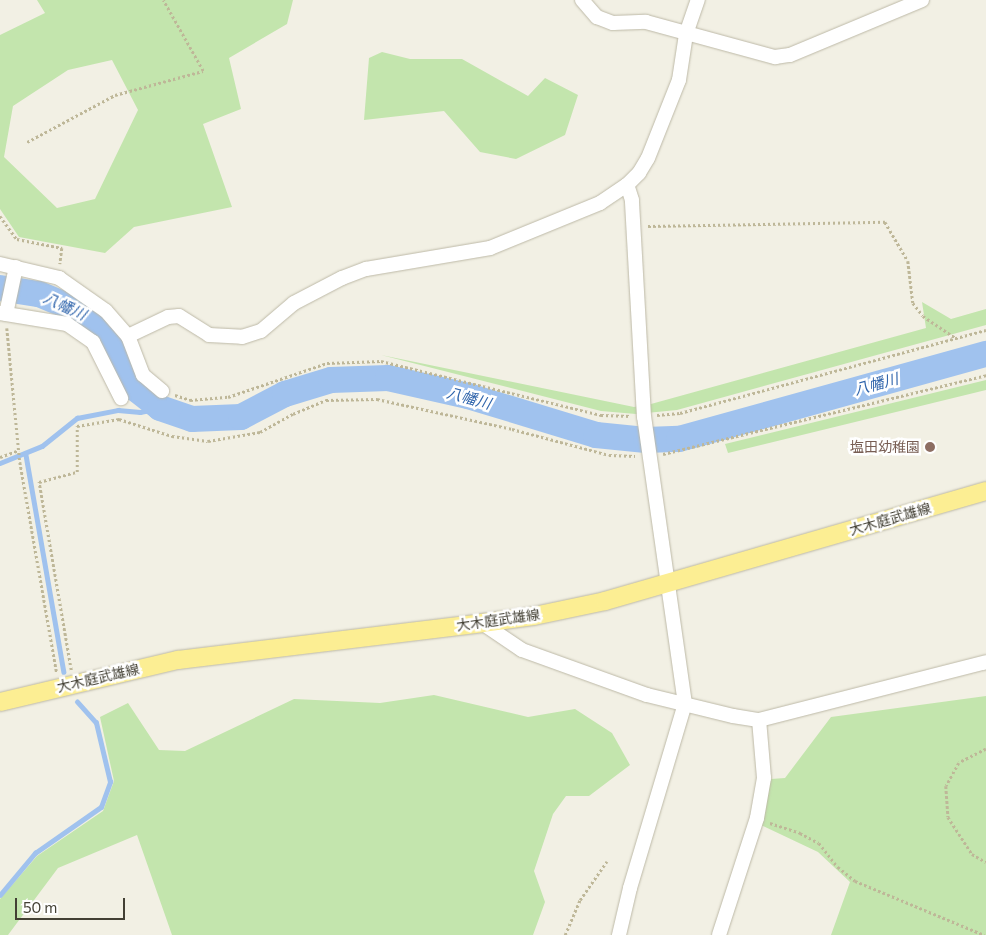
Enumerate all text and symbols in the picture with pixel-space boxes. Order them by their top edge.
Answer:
water label: 八幡川 [41,288,89,324]
water label: 八幡川 [852,369,900,399]
water label: 八幡川 [445,383,493,413]
place label: 塩田幼稚園 [850,439,920,455]
marker: 塩田幼稚園 [924,441,936,453]
street label: 大木庭武雄線 [847,499,933,539]
street label: 大木庭武雄線 [455,606,541,634]
street label: 大木庭武雄線 [55,660,141,696]
scale bar [18,888,128,920]
text: 50 m [23,898,57,916]

